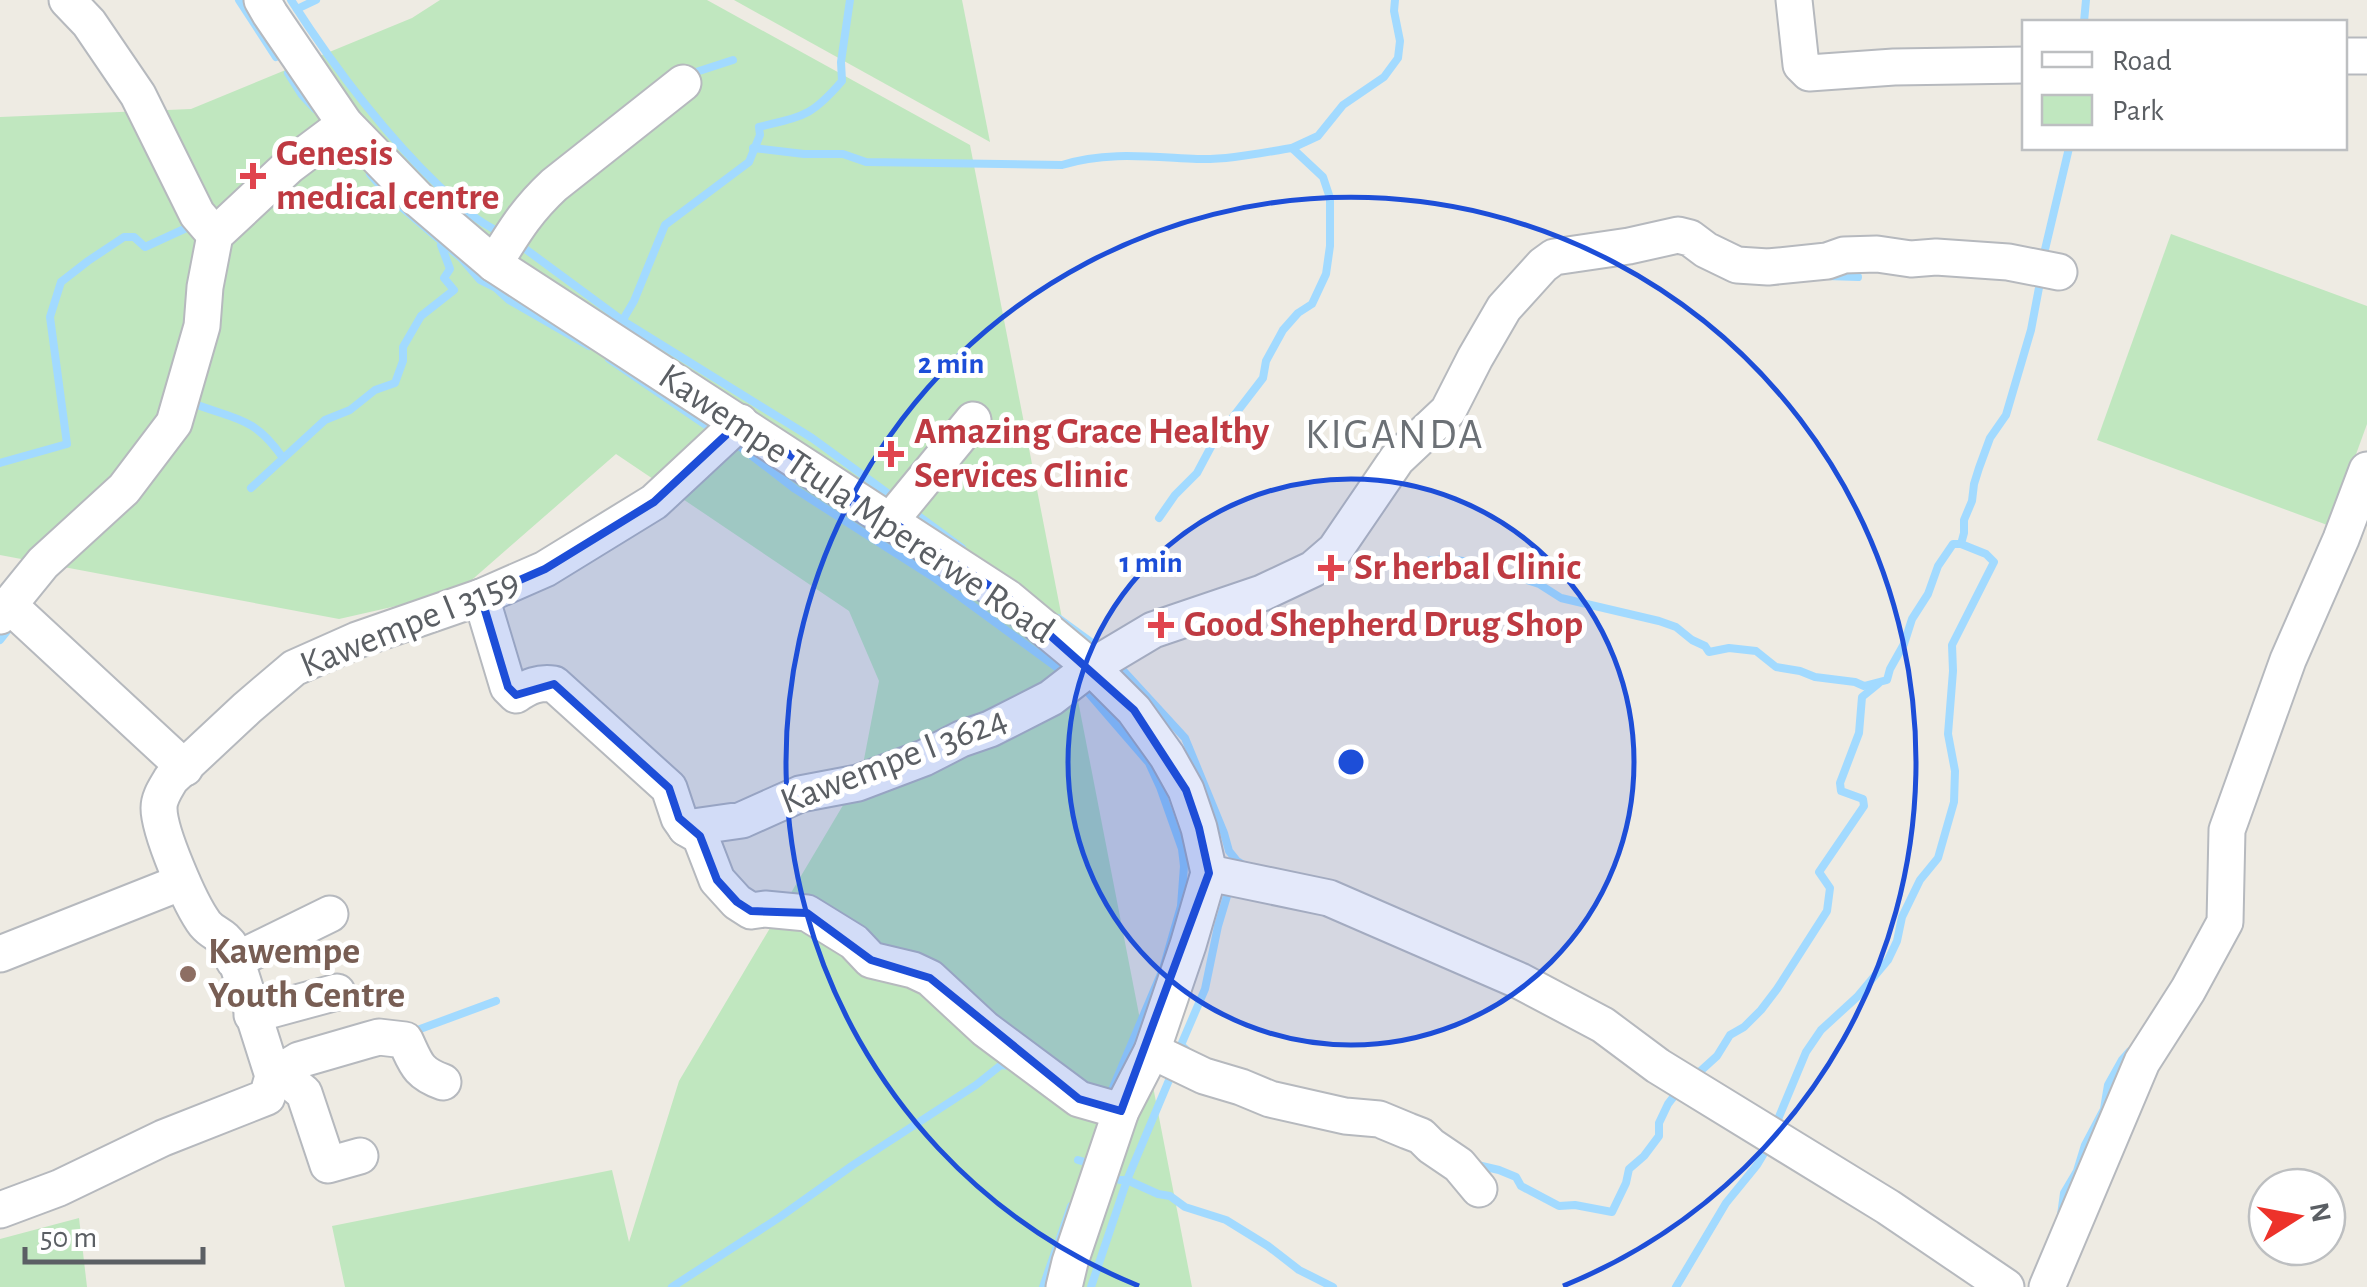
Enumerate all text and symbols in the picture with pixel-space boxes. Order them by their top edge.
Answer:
legend [2022,20,2347,150]
text: Road [2112,46,2172,76]
text: Park [2112,96,2164,126]
place label: Genesis medical centre [276,135,499,217]
marker: Genesis medical centre [240,163,266,189]
text: 2 min [918,349,984,379]
street label: Kawempe Ttula Mpererwe Road [651,357,1061,651]
place label: Amazing Grace Healthy Services Clinic [914,413,1269,495]
district label: KIGANDA [1305,414,1485,456]
marker: Amazing Grace Healthy Services Clinic [878,441,904,467]
text: 1 min [1119,548,1183,578]
place label: Sr herbal Clinic [1354,549,1581,587]
marker: Sr herbal Clinic [1318,555,1344,581]
street label: Kawempe I 3159 [295,563,525,685]
place label: Good Shepherd Drug Shop [1184,606,1583,644]
marker: Good Shepherd Drug Shop [1148,612,1174,638]
street label: Kawempe I 3624 [776,700,1012,822]
centre of rings [1333,744,1369,780]
place label: Kawempe Youth Centre [208,933,405,1015]
marker: Kawempe Youth Centre [177,963,199,985]
north arrow [2247,1167,2347,1267]
text: N [2304,1200,2335,1225]
scale bar [25,1202,202,1264]
text: 50 m [40,1223,97,1253]

